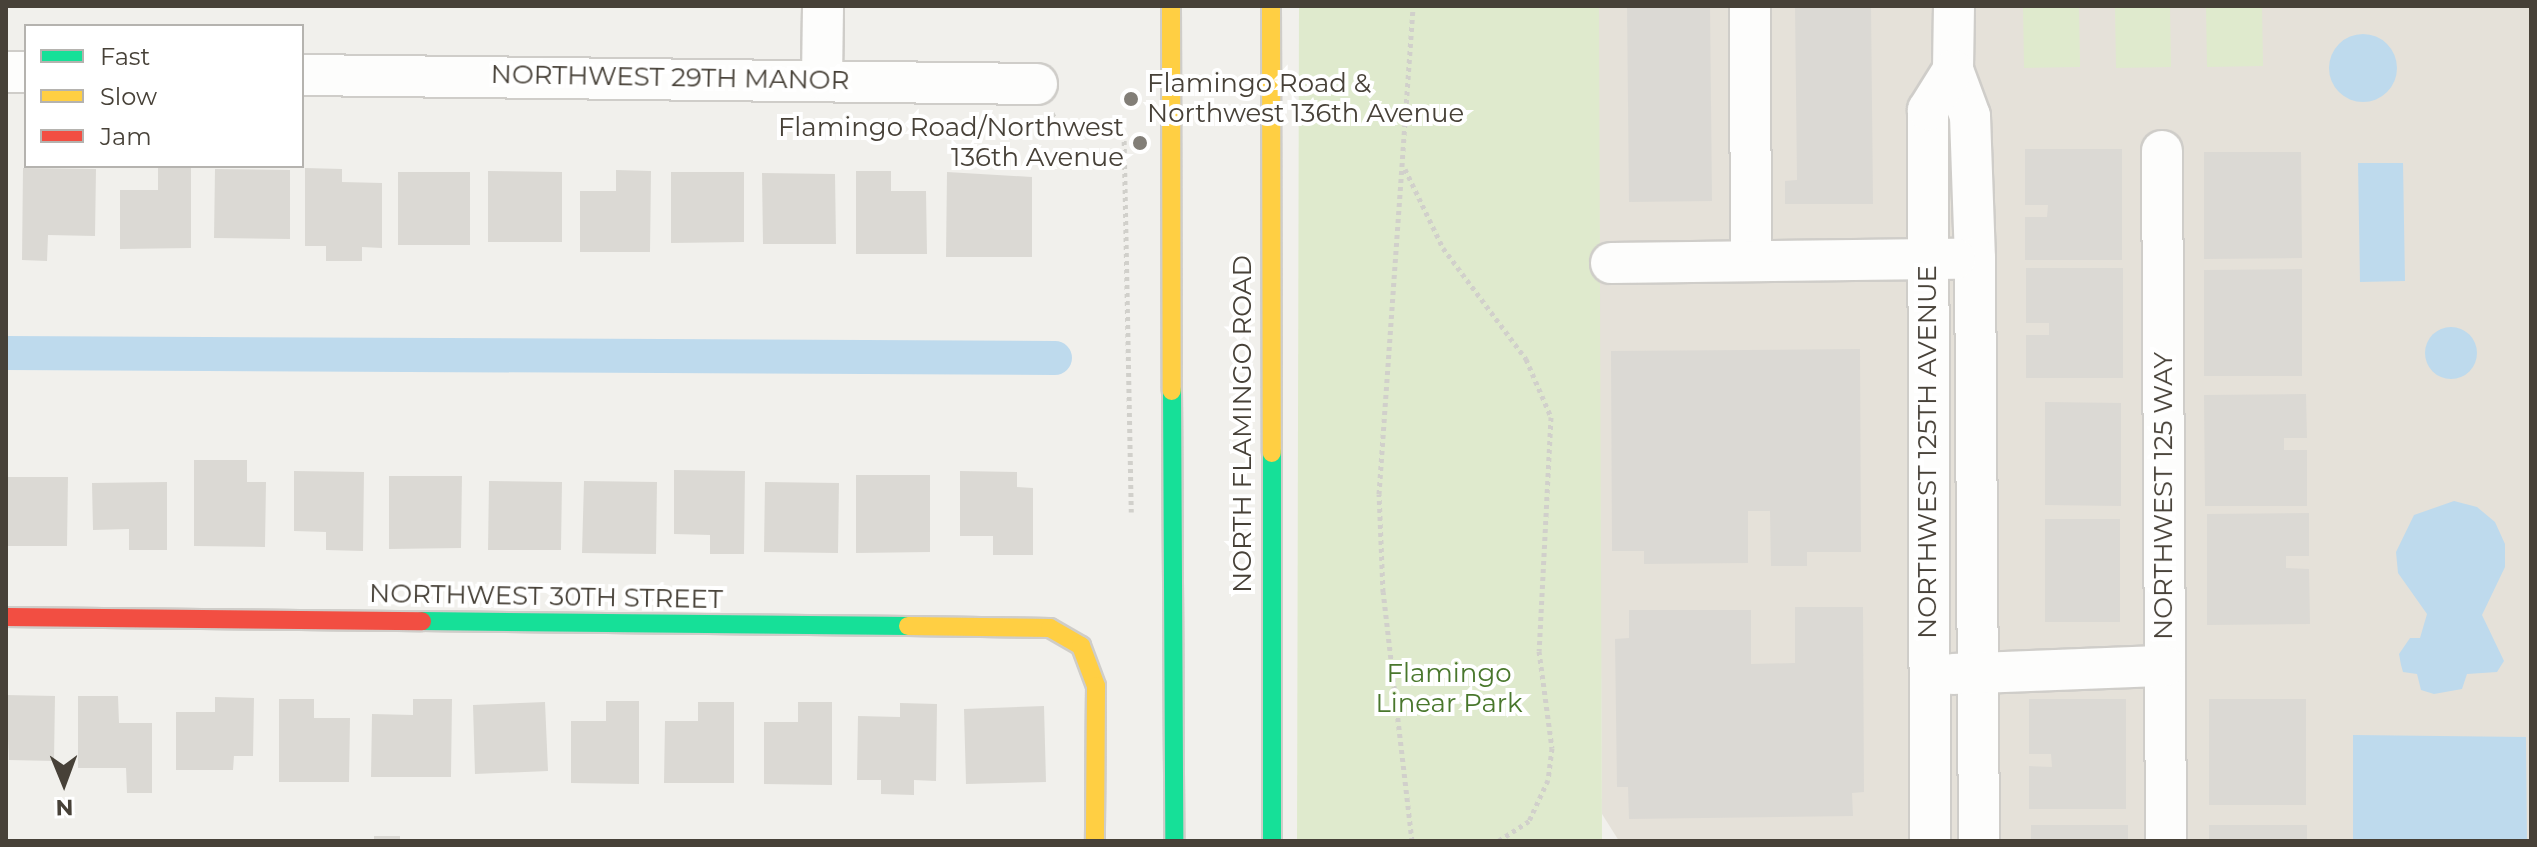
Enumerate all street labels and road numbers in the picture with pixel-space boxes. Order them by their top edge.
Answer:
street label: NORTHWEST 29TH MANOR [490,59,850,97]
street label: NORTH FLAMINGO ROAD [1227,255,1259,593]
street label: NORTHWEST 125TH AVENUE [1912,265,1944,639]
street label: NORTHWEST 125 WAY [2148,352,2180,640]
street label: NORTHWEST 30TH STREET [369,578,723,616]

